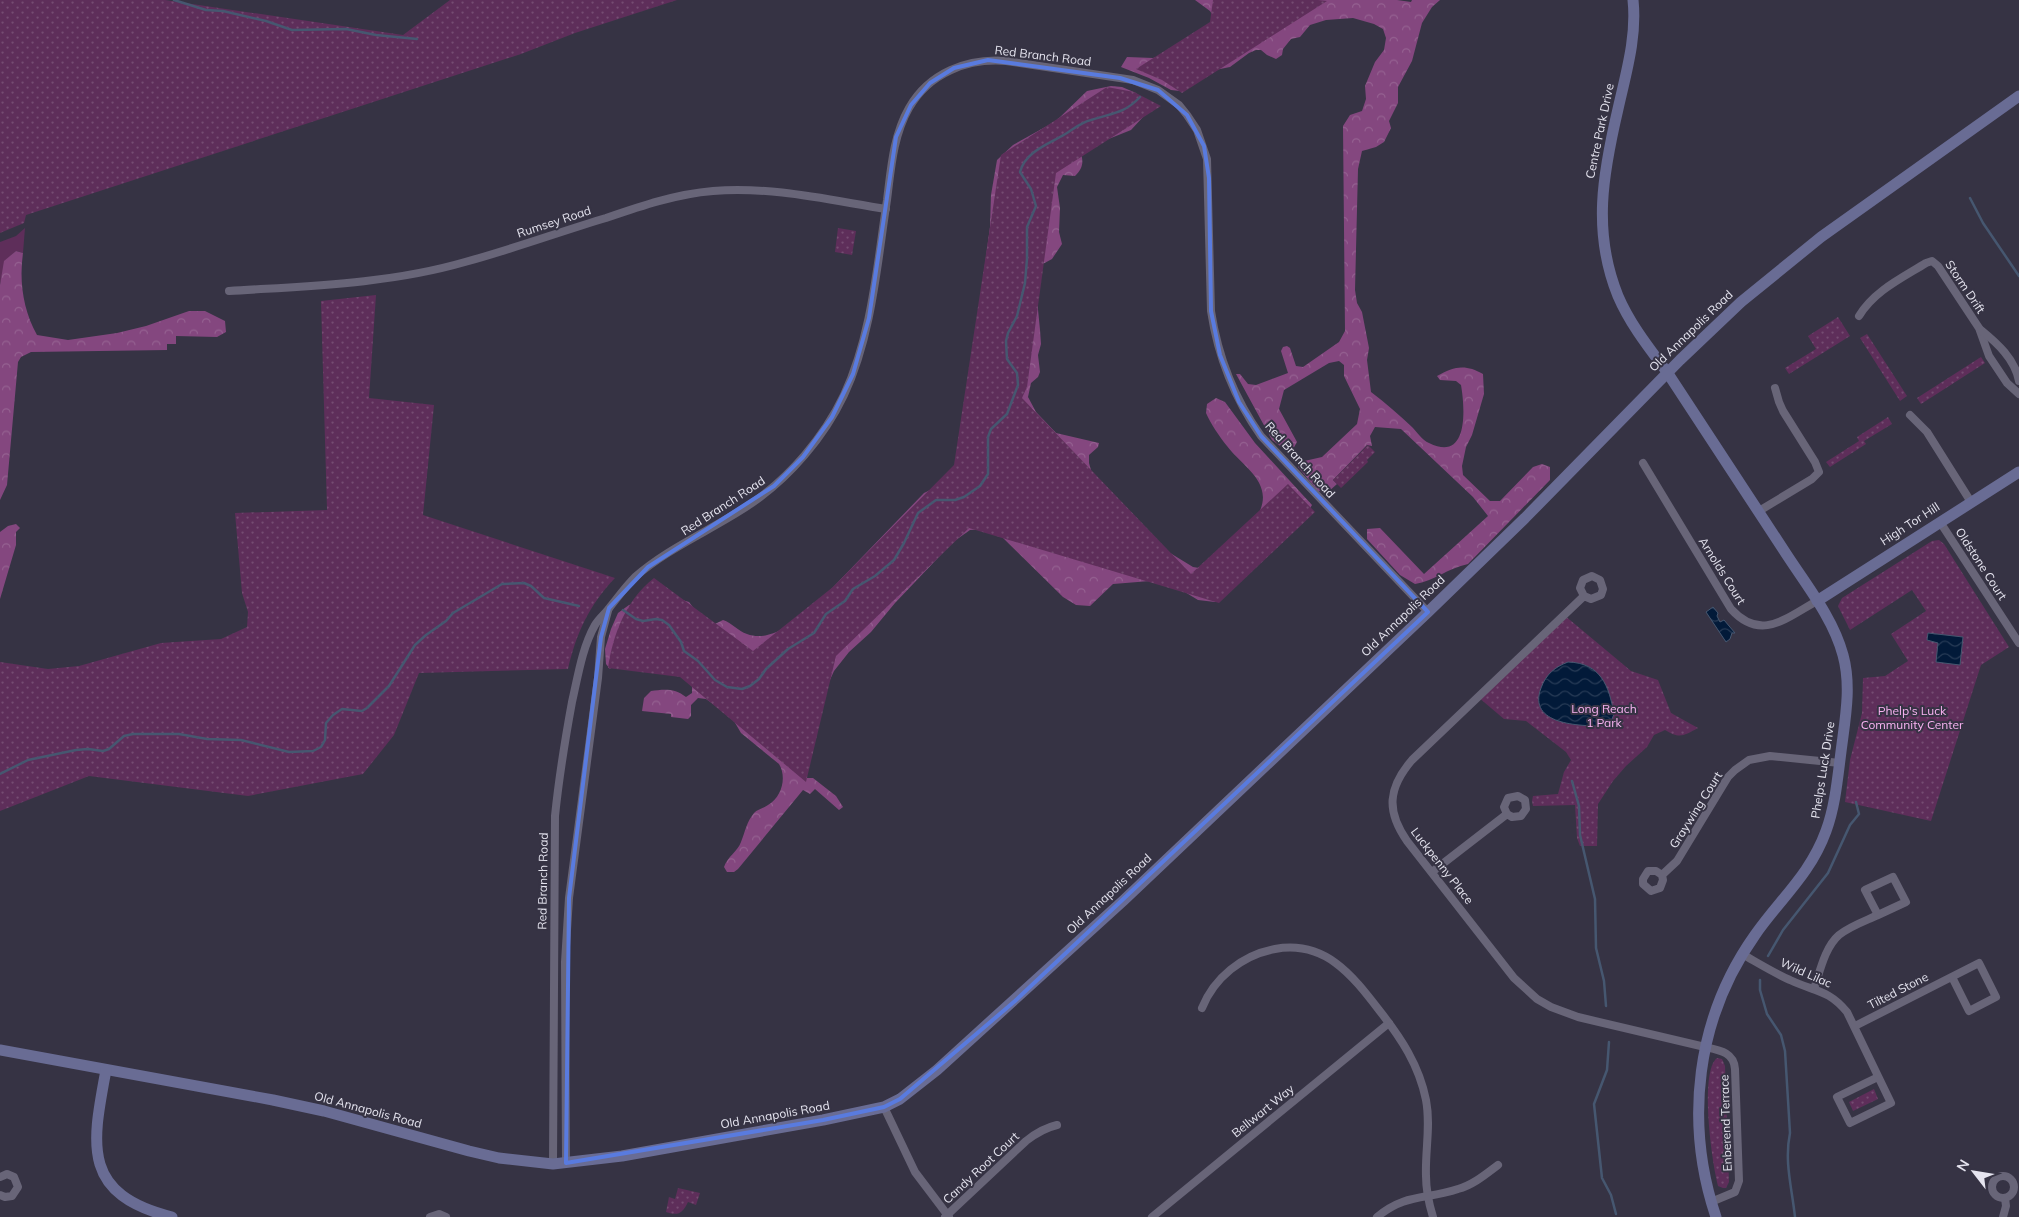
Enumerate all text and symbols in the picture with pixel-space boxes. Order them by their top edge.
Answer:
street label: Red Branch Road [994,42,1092,69]
street label: Centre Park Drive [1582,82,1617,180]
street label: Rumsey Road [515,202,593,241]
street label: Storm Drift [1942,257,1989,316]
street label: Old Annapolis Road [1646,287,1736,375]
street label: Red Branch Road [1262,419,1338,501]
street label: Red Branch Road [678,473,768,538]
street label: High Tor Hill [1877,499,1942,548]
street label: Oldstone Court [1952,525,2010,603]
street label: Arnolds Court [1696,534,1749,607]
street label: Old Annapolis Road [1358,572,1448,660]
park label: Long Reach 1 Park [1571,701,1637,730]
park label: Phelp's Luck Community Center [1861,703,1964,732]
street label: Phelps Luck Drive [1807,720,1838,820]
street label: Graywing Court [1666,769,1725,851]
street label: Luckpenny Place [1408,824,1477,907]
street label: Red Branch Road [534,832,551,930]
street label: Old Annapolis Road [1063,850,1154,937]
street label: Wild Lilac [1778,955,1834,991]
street label: Tilted Stone [1865,969,1931,1012]
street label: Enberend Terrace [1716,1074,1735,1172]
street label: Bellwart Way [1228,1080,1297,1140]
street label: Old Annapolis Road [313,1088,424,1131]
street label: Old Annapolis Road [719,1098,831,1132]
street label: Candy Root Court [940,1129,1022,1207]
north arrow [1949,1147,1999,1197]
text: N [1952,1156,1973,1174]

